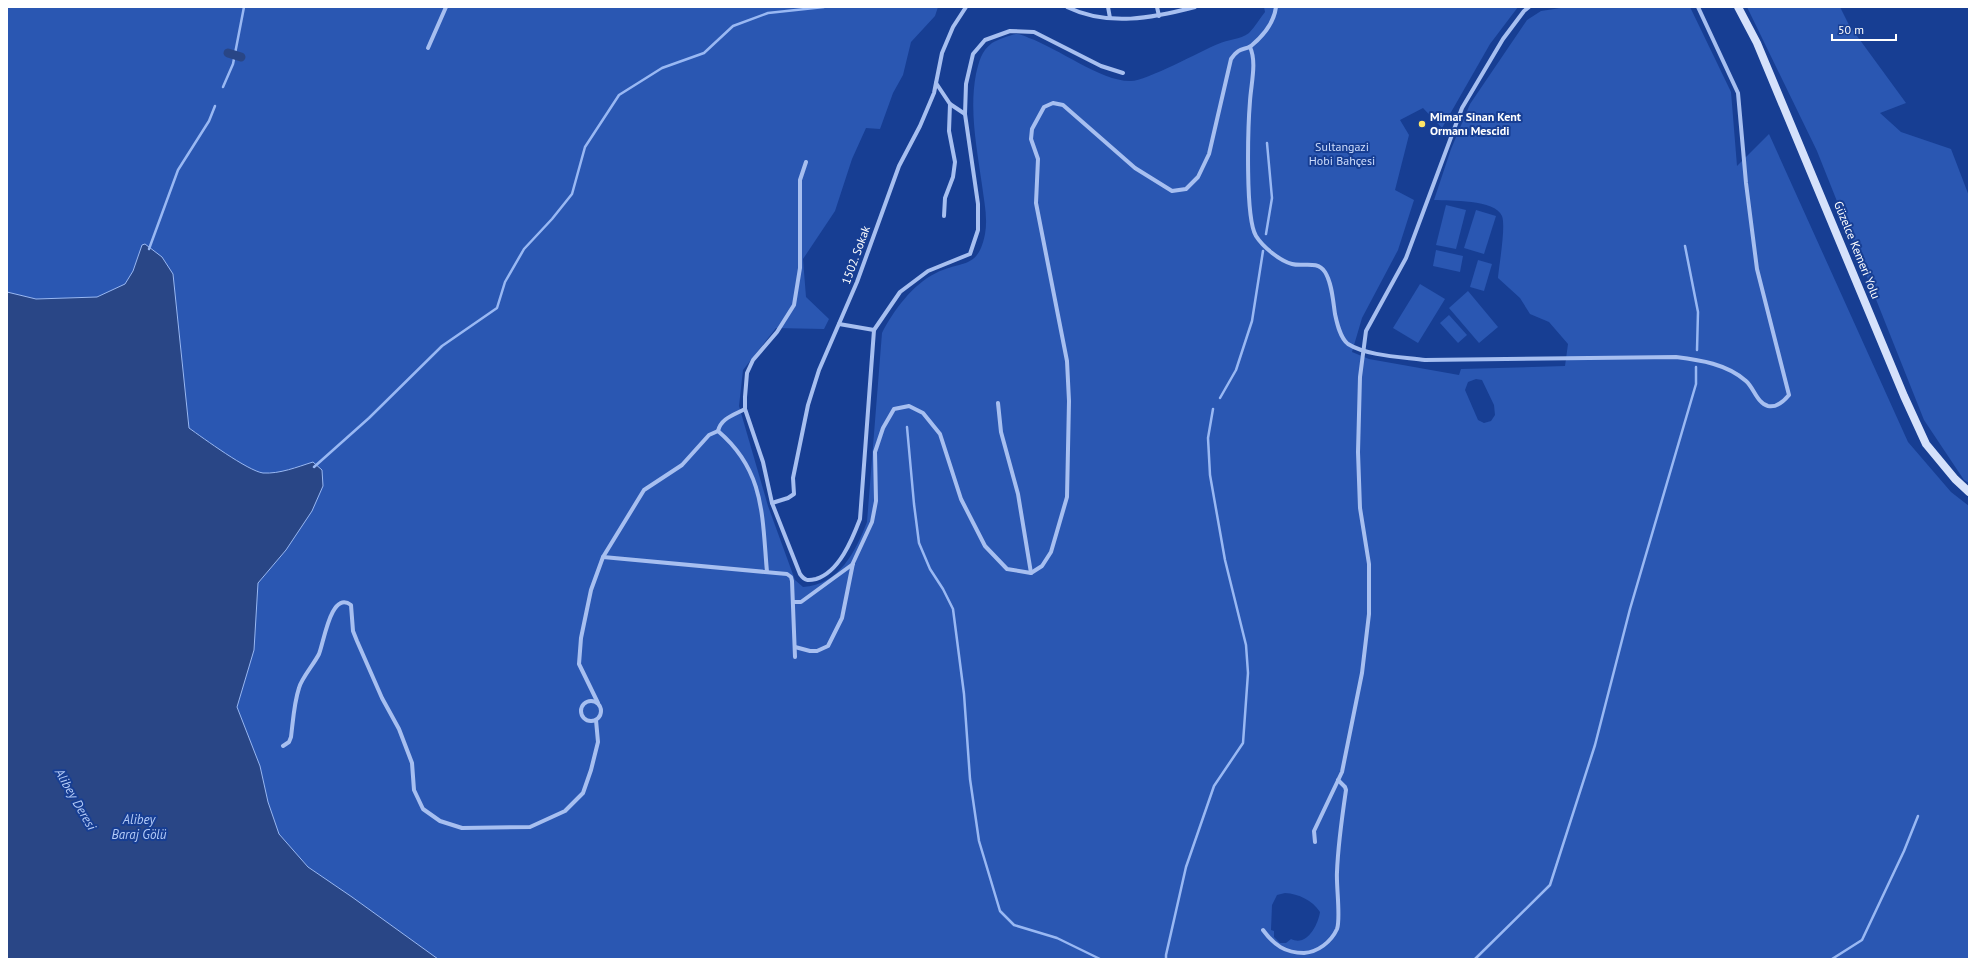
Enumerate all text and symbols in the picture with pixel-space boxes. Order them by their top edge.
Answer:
scale bar [1832,16,1896,42]
text: 50 m [1838,22,1864,37]
place label: Mimar Sinan Kent Ormanı Mescidi [1430,109,1522,138]
marker: Mimar Sinan Kent Ormanı Mescidi [1417,119,1427,129]
park label: Sultangazi Hobi Bahçesi [1309,139,1375,168]
street label: Güzelce Kemeri Yolu [1831,199,1884,301]
street label: 1502. Sokak [838,223,873,286]
water label: Alibey Deresi [51,764,100,834]
water label: Alibey Baraj Gölü [111,811,167,843]

